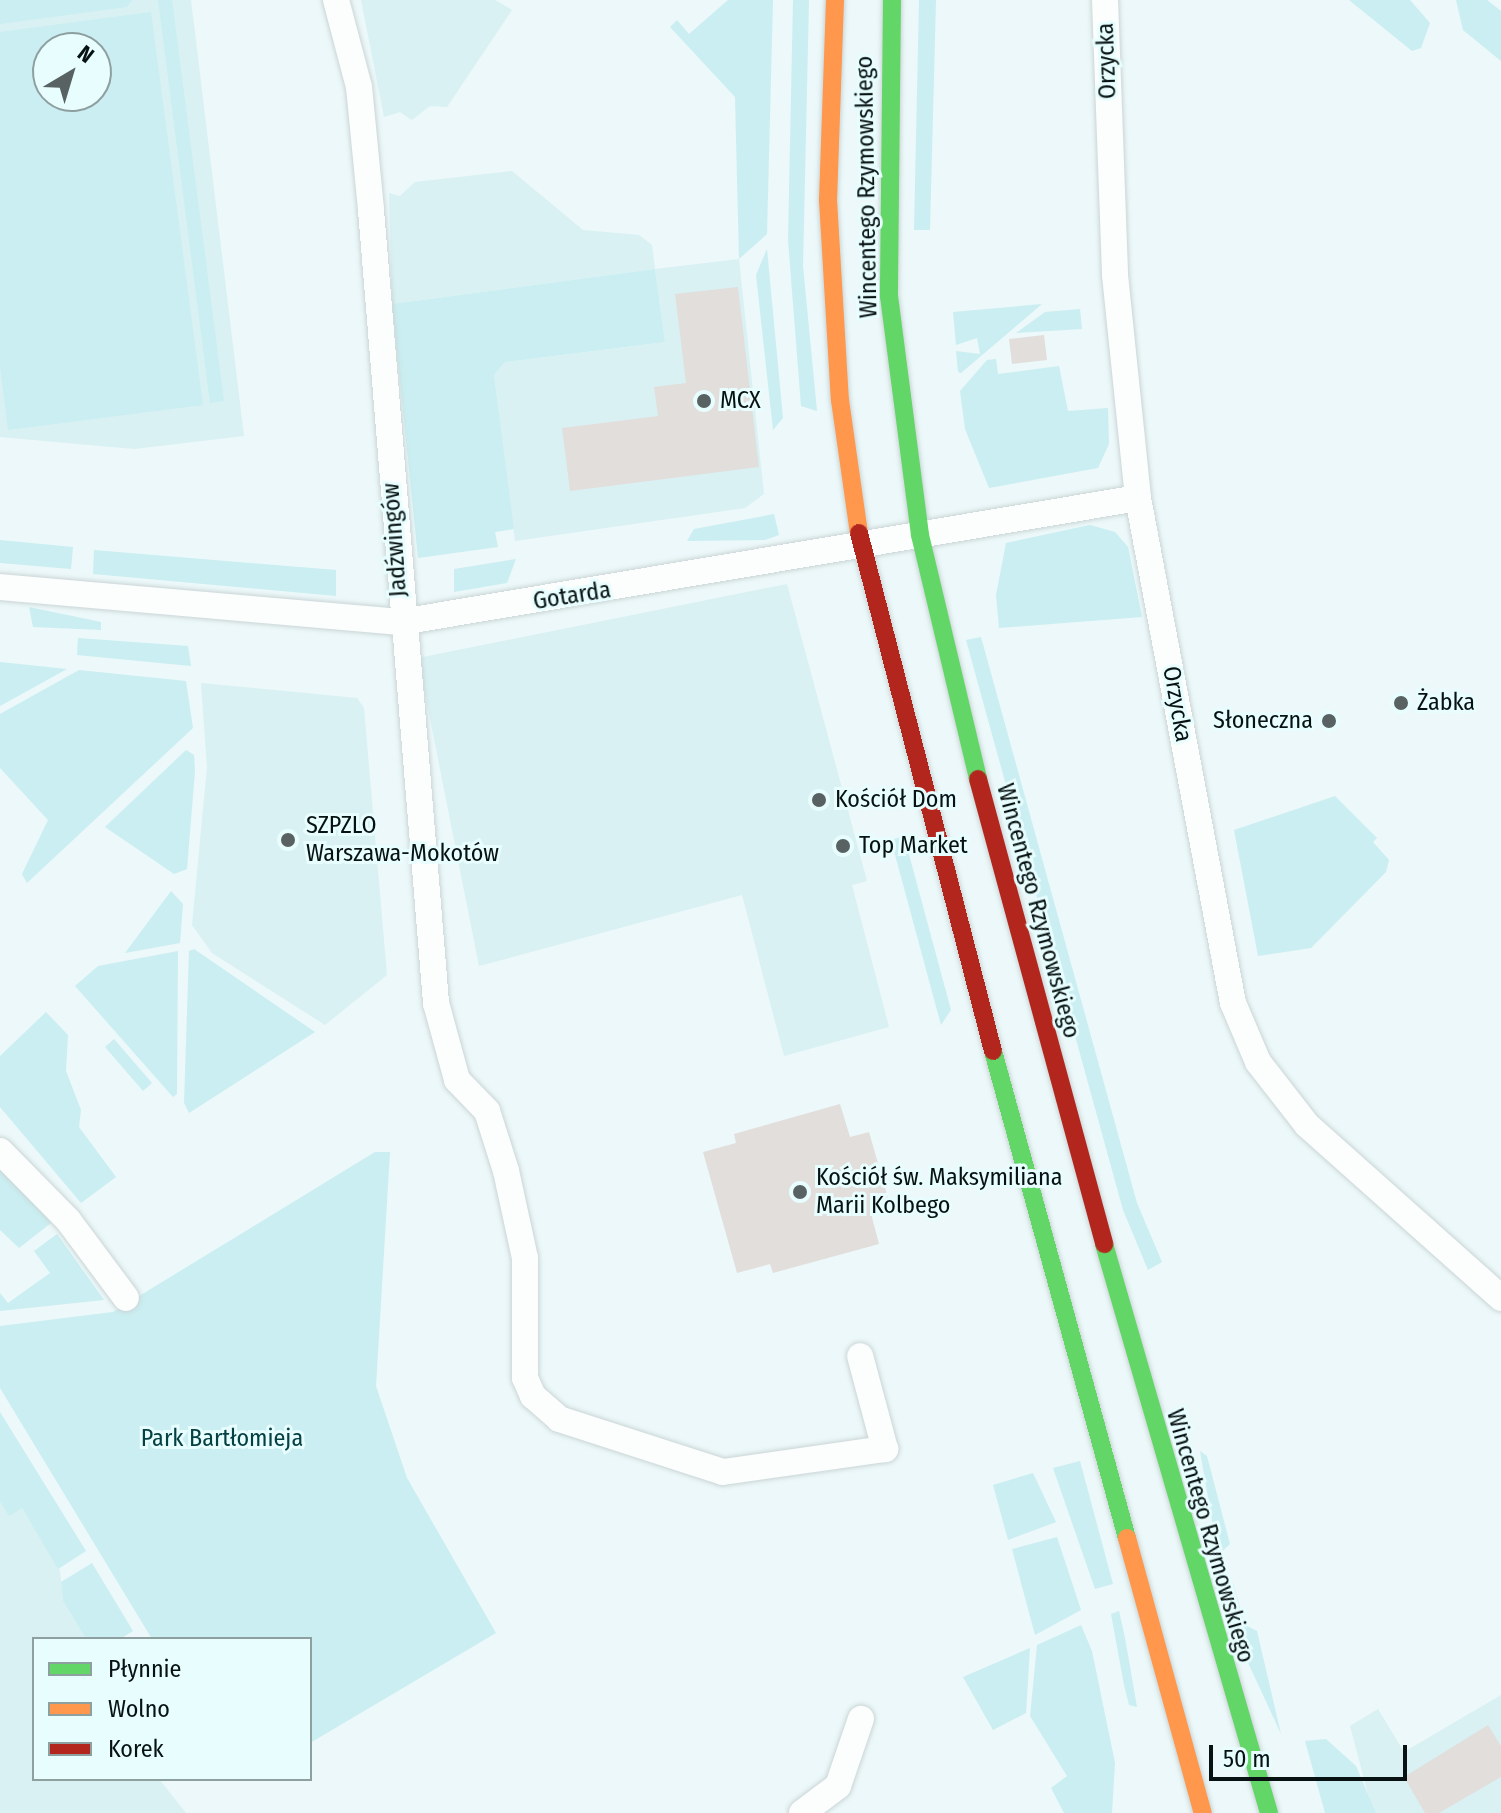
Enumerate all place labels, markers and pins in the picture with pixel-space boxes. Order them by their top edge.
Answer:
place label: MCX [720,387,761,415]
marker: MCX [695,392,713,410]
place label: Żabka [1417,689,1475,717]
marker: Żabka [1392,694,1410,712]
place label: Słoneczna [1213,707,1313,735]
marker: Słoneczna [1320,712,1338,730]
place label: Kościół Dom [835,786,957,814]
marker: Kościół Dom [810,791,828,809]
place label: SZPZLO Warszawa-Mokotów [306,812,499,868]
marker: SZPZLO Warszawa-Mokotów [277,829,299,851]
place label: Top Market [859,832,968,860]
marker: Top Market [834,837,852,855]
place label: Kościół św. Maksymiliana Marii Kolbego [816,1164,1062,1220]
marker: Kościół św. Maksymiliana Marii Kolbego [791,1183,809,1201]

